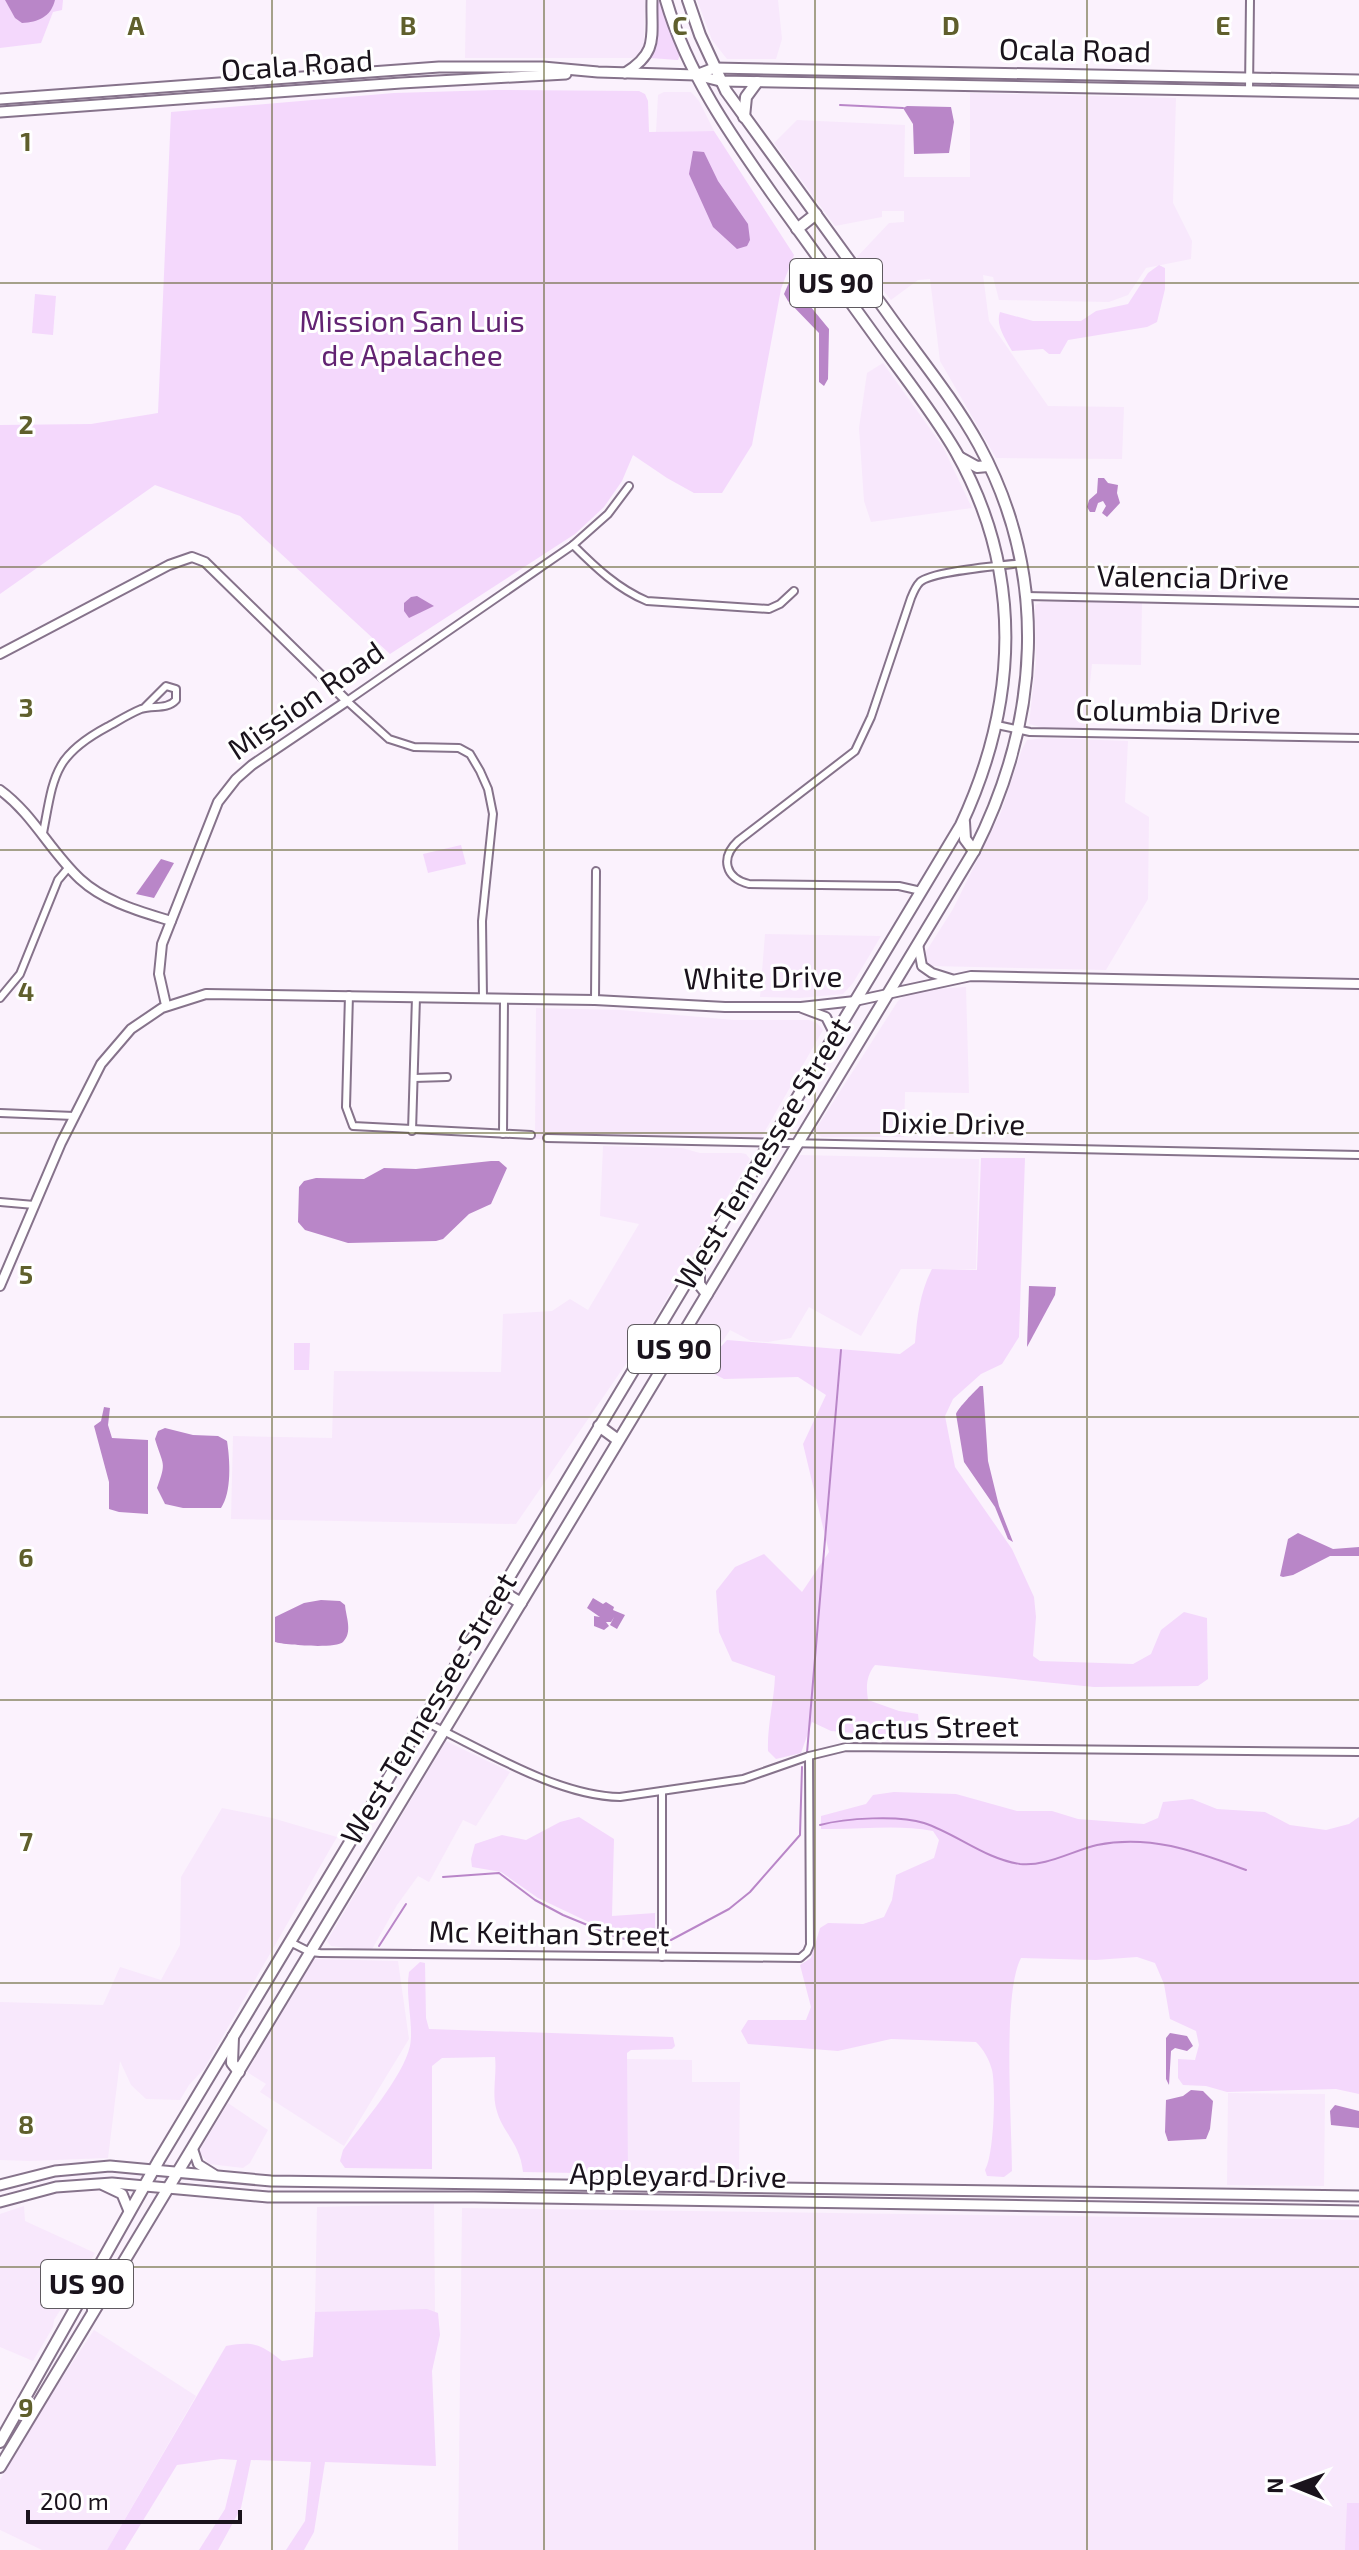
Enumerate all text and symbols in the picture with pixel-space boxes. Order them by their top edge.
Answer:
text: A [128,9,145,40]
text: B [400,9,416,40]
text: C [672,9,688,40]
text: D [942,9,960,40]
text: E [1215,9,1231,40]
street label: Ocala Road [999,30,1152,68]
street label: Ocala Road [220,41,374,87]
text: 1 [20,125,32,156]
road number: US 90 [790,259,882,307]
park label: Mission San Luis de Apalachee [299,302,525,372]
text: 2 [18,408,34,439]
street label: Valencia Drive [1096,556,1290,596]
street label: Mission Road [220,632,390,766]
street label: Columbia Drive [1075,690,1281,730]
text: 3 [19,691,33,722]
street label: White Drive [683,957,843,995]
text: 4 [18,975,34,1006]
street label: West Tennessee Street [666,1011,857,1295]
street label: Dixie Drive [880,1103,1026,1141]
text: 5 [19,1258,33,1289]
road number: US 90 [628,1325,720,1373]
text: 6 [18,1541,34,1572]
street label: West Tennessee Street [332,1566,523,1850]
street label: Cactus Street [837,1706,1019,1746]
text: 7 [19,1825,33,1856]
street label: Mc Keithan Street [428,1912,670,1952]
text: 8 [18,2108,34,2139]
street label: Appleyard Drive [569,2154,787,2194]
road number: US 90 [41,2260,133,2308]
text: 9 [18,2391,34,2422]
north arrow [1255,2446,1335,2526]
scale bar [28,2474,240,2524]
text: N [1261,2477,1287,2494]
text: 200 m [40,2486,109,2515]

